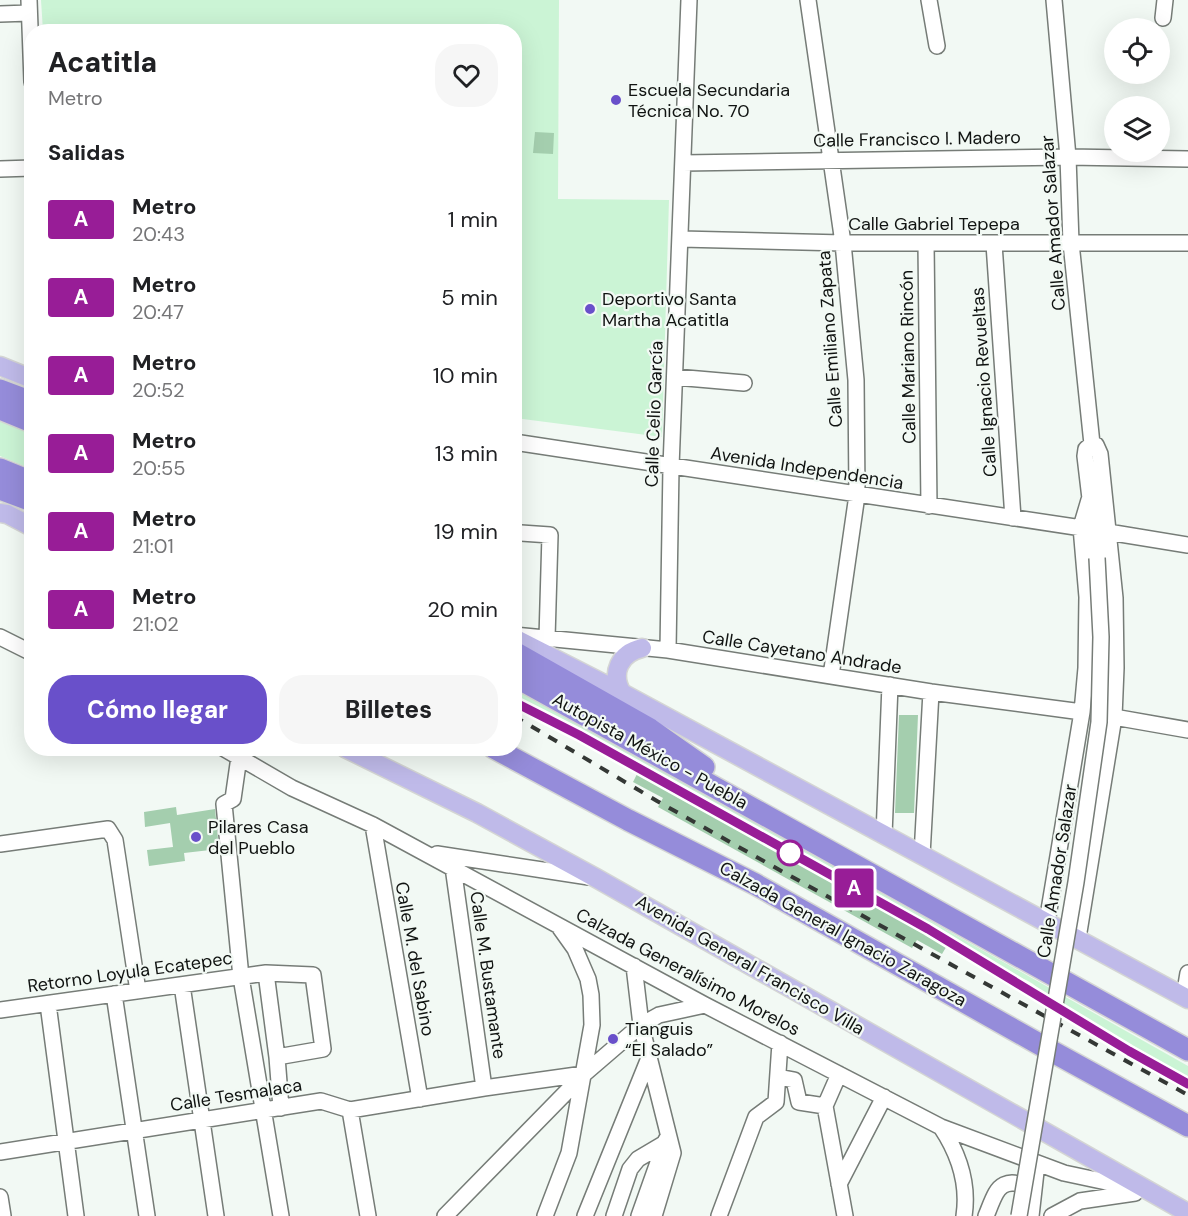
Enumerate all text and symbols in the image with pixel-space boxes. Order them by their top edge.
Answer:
map controls [1104,18,1170,162]
button: locate [1104,18,1170,84]
text: Acatitla [48,44,157,81]
button: heart [435,44,498,107]
place label: Escuela Secundaria Técnica No. 70 [628,78,790,123]
text: Metro [48,85,103,111]
marker: Escuela Secundaria Técnica No. 70 [609,93,623,107]
button: layers [1104,96,1170,162]
street label: Calle Francisco I. Madero [813,125,1021,153]
street label: Calle Amador Salazar [1035,134,1071,311]
text: Salidas [48,138,125,167]
text: Metro [132,192,196,221]
text: A [74,205,88,233]
text: 1 min [448,205,498,234]
street label: Calle Gabriel Tepepa [848,212,1020,236]
text: 20:43 [132,221,185,247]
street label: Calle Emiliano Zapata [812,250,848,428]
text: Metro [132,270,196,299]
street label: Calle Mariano Rincón [894,270,922,444]
text: A [74,283,88,311]
text: 5 min [441,283,498,312]
street label: Calle Ignacio Revueltas [965,286,1003,478]
place label: Deportivo Santa Martha Acatitla [602,287,737,332]
text: 20:47 [132,299,184,325]
marker: Deportivo Santa Martha Acatitla [583,302,597,316]
street label: Calle Celio García [639,340,669,488]
text: Metro [132,348,196,377]
text: A [74,361,88,389]
text: 10 min [433,361,498,390]
text: 20:52 [132,377,184,403]
text: Metro [132,426,196,455]
text: A [74,439,88,467]
text: 13 min [435,439,498,468]
street label: Avenida Independencia [709,441,905,495]
text: 20:55 [132,455,185,481]
text: Metro [132,504,196,533]
text: A [74,517,88,545]
text: 19 min [434,517,498,546]
text: 21:01 [132,533,174,559]
text: Metro [132,582,196,611]
text: A [74,595,88,623]
text: 20 min [427,595,498,624]
text: 21:02 [132,611,179,637]
street label: Calle Cayetano Andrade [701,624,903,680]
button: Cómo llegar [48,675,267,744]
button: Billetes [279,675,498,744]
street label: Autopista México - Puebla [548,687,752,815]
street label: Calle Amador Salazar [1031,782,1083,960]
place label: Pilares Casa del Pueblo [208,815,308,860]
marker: Pilares Casa del Pueblo [189,830,203,844]
unlabelled marker [777,840,803,866]
street label: Calzada General Ignacio Zaragoza [715,856,971,1012]
line badge: A [834,868,874,908]
text: A [847,874,861,902]
street label: Calle M. del Sabino [390,880,440,1038]
street label: Avenida General Francisco Villa [631,889,869,1041]
street label: Calle M. Bustamante [464,890,512,1060]
street label: Calzada Generalísimo Morelos [572,903,804,1041]
street label: Retorno Loyula Ecatepec [26,946,234,998]
place label: Tianguis “El Salado” [625,1017,714,1062]
marker: Tianguis “El Salado” [606,1032,620,1046]
street label: Calle Tesmalaca [168,1073,304,1117]

